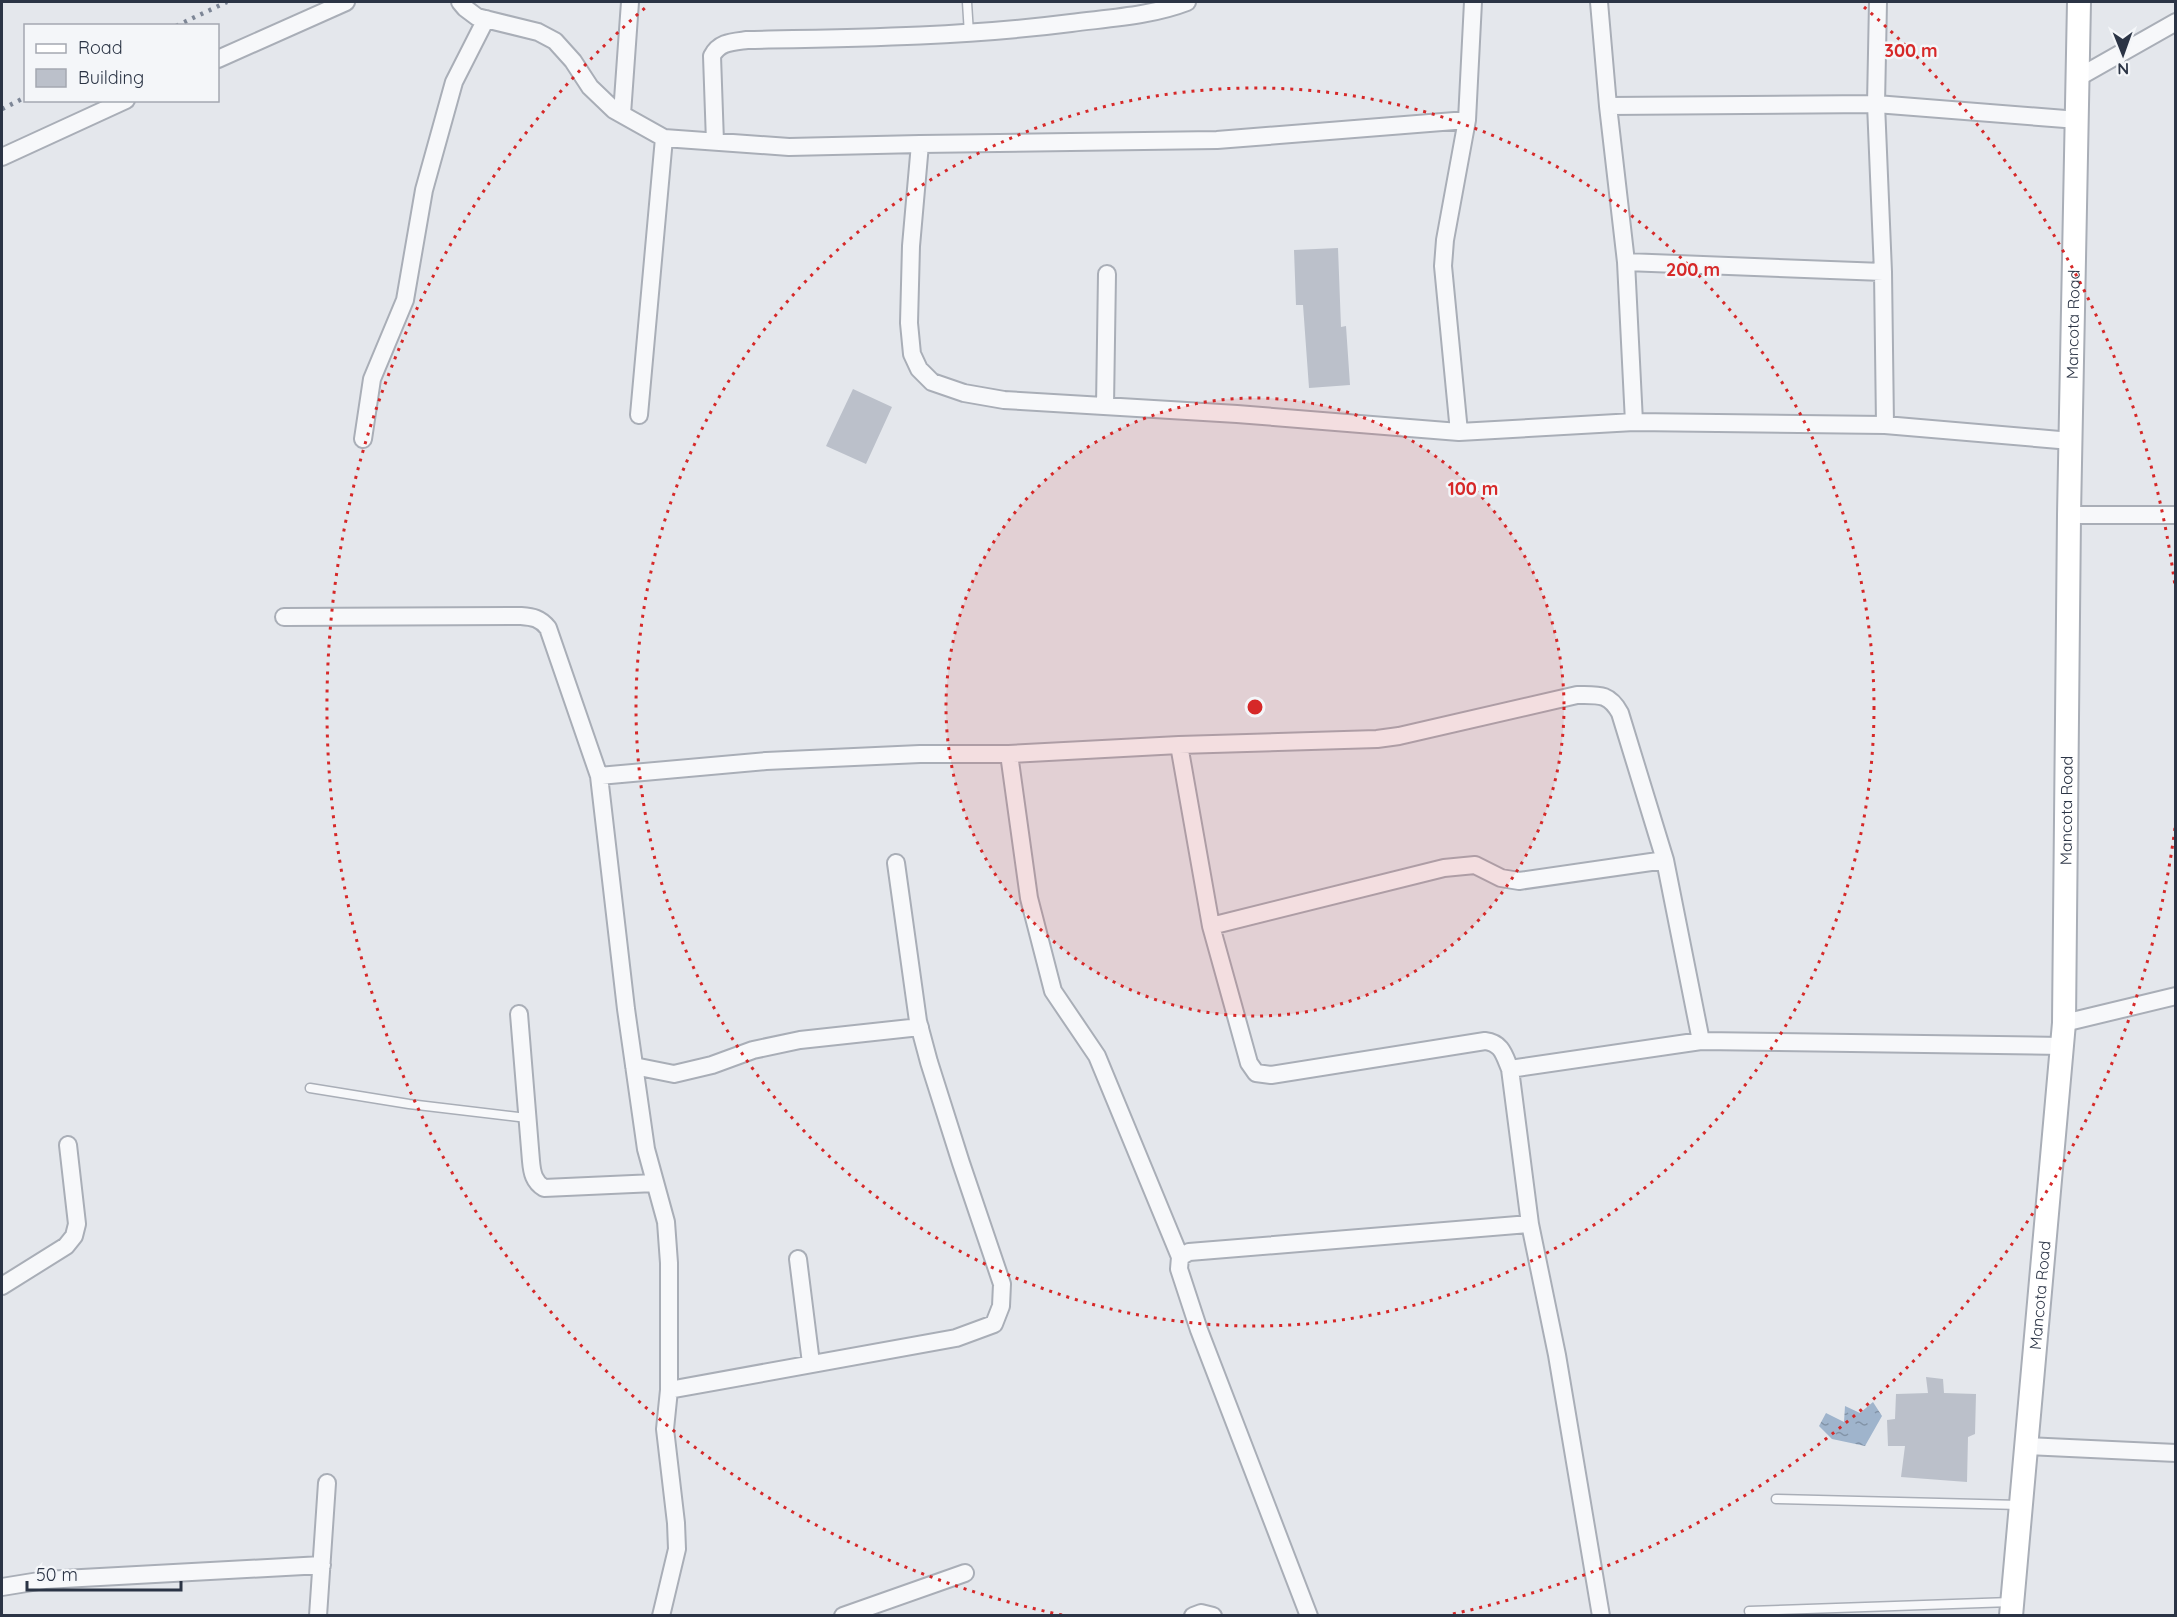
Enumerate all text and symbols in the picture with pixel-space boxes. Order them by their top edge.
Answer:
legend [24,24,219,102]
north arrow [2093,24,2153,84]
text: Road [78,36,123,59]
text: 300 m [1884,39,1938,62]
text: N [2117,59,2129,79]
text: Building [78,66,144,89]
text: 200 m [1666,258,1720,281]
street label: Mancota Road [2062,270,2084,379]
text: 100 m [1448,477,1498,500]
centre of rings [1245,697,1265,717]
street label: Mancota Road [2056,756,2077,865]
street label: Mancota Road [2025,1240,2054,1351]
scale bar [27,1554,182,1592]
text: 50 m [36,1563,78,1586]

